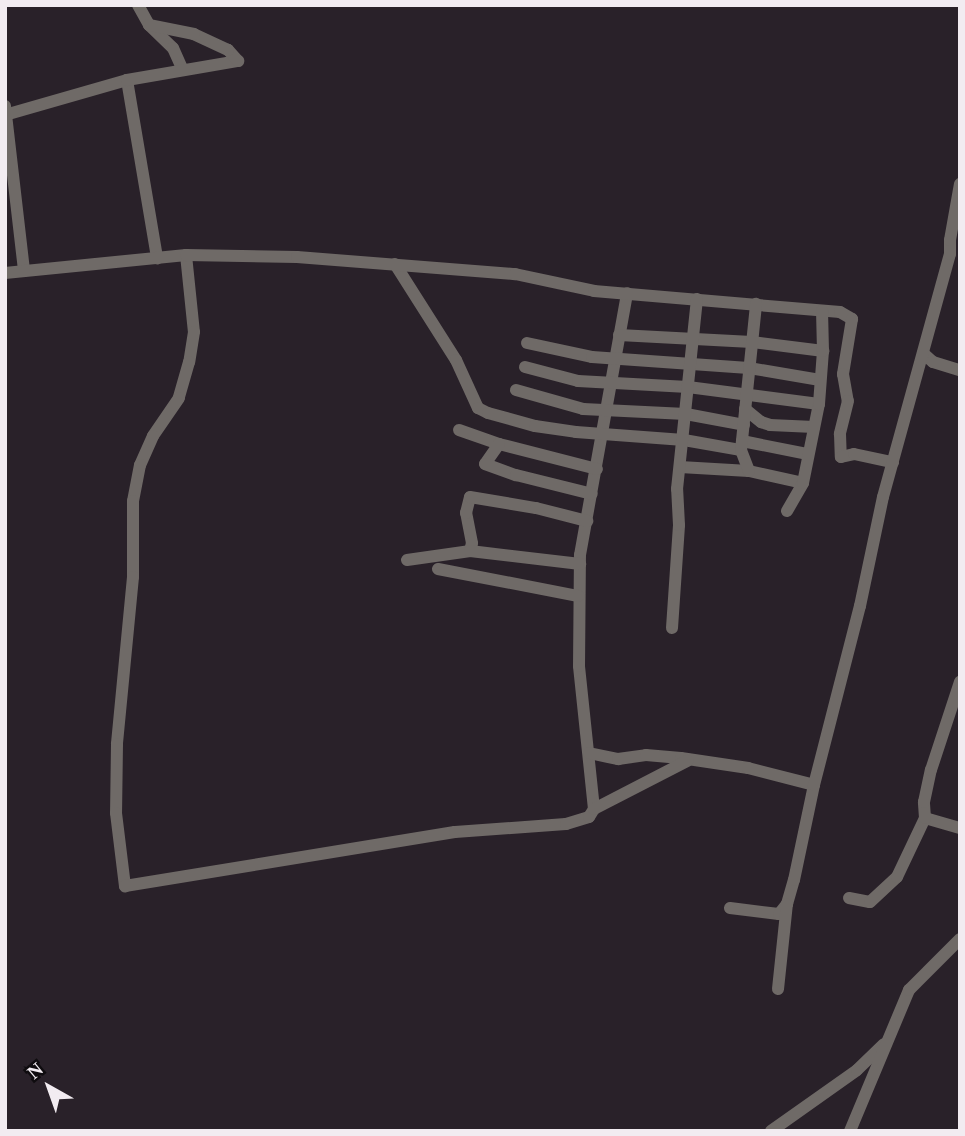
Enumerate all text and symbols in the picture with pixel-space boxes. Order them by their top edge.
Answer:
north arrow [14,1052,84,1122]
text: N [23,1058,47,1083]

